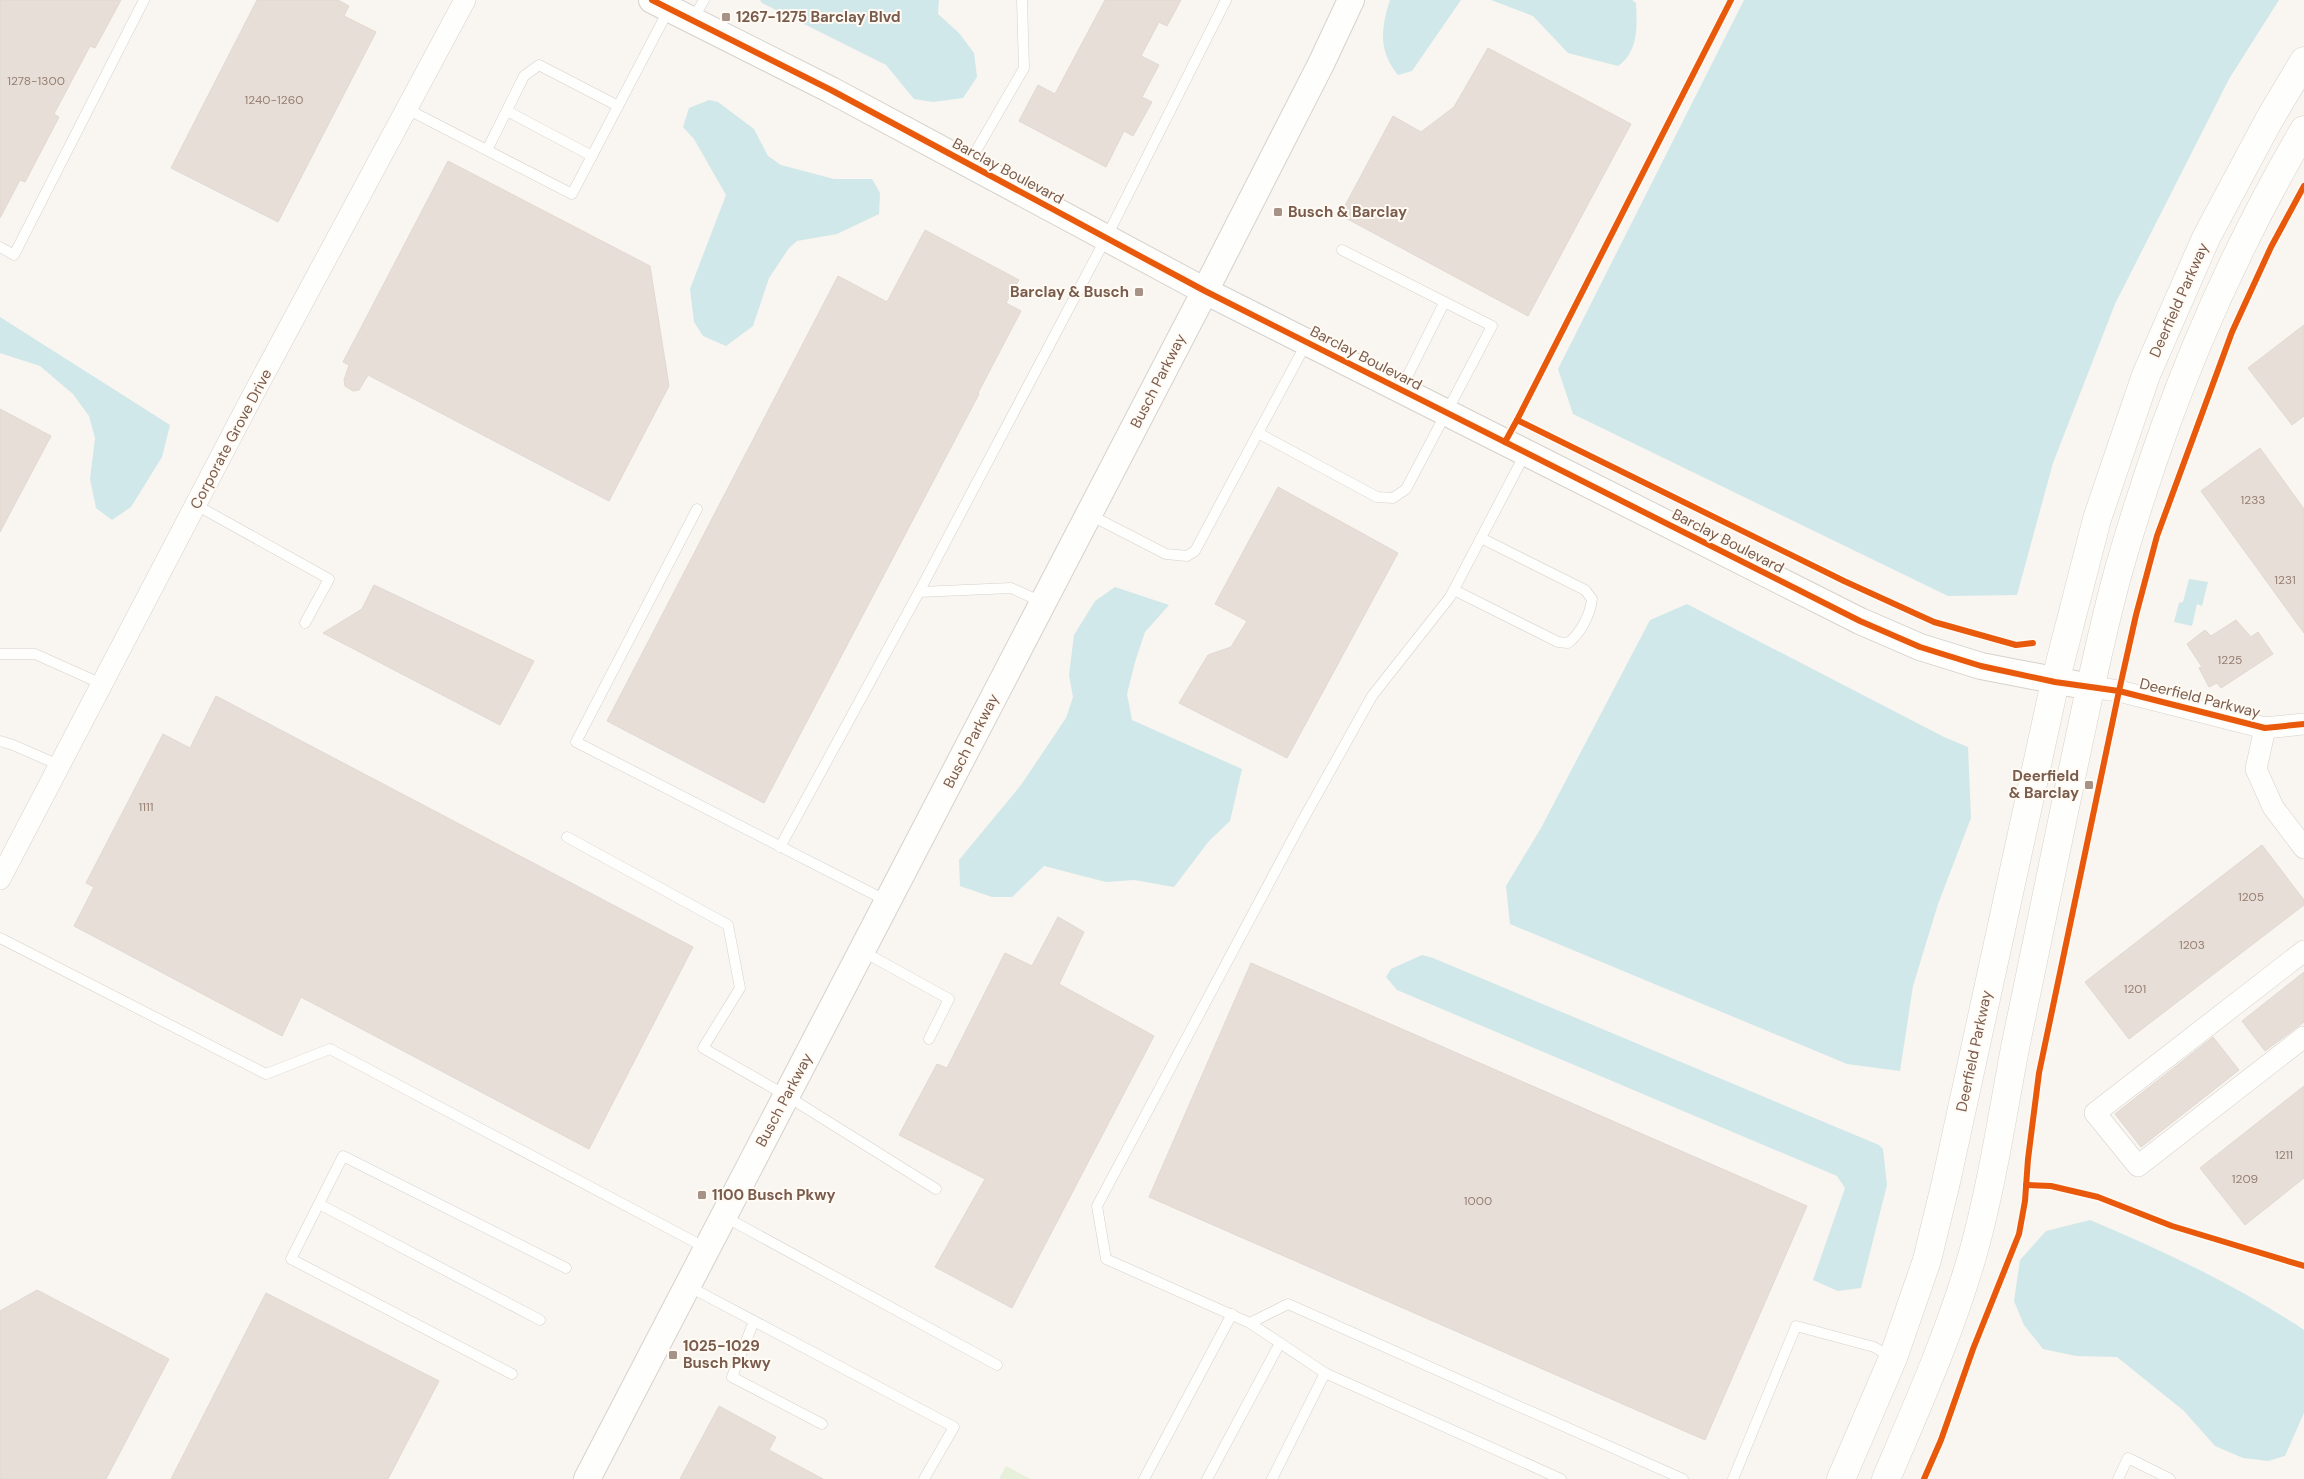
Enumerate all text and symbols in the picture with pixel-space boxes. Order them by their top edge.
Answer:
place label: 1267-1275 Barclay Blvd [736,7,901,27]
marker: 1267-1275 Barclay Blvd [720,11,732,23]
house number: 1278-1300 [7,73,65,89]
house number: 1240-1260 [245,92,303,108]
street label: Barclay Boulevard [949,133,1067,209]
place label: Busch & Barclay [1288,202,1407,222]
marker: Busch & Barclay [1272,206,1284,218]
street label: Deerfield Parkway [2145,239,2214,361]
place label: Barclay & Busch [1010,282,1129,302]
marker: Barclay & Busch [1133,286,1145,298]
street label: Barclay Boulevard [1307,321,1425,395]
street label: Busch Parkway [1126,330,1191,432]
street label: Corporate Grove Drive [186,365,276,513]
house number: 1233 [2241,492,2265,508]
street label: Barclay Boulevard [1669,504,1787,578]
house number: 1231 [2274,572,2296,588]
house number: 1225 [2218,652,2242,668]
street label: Deerfield Parkway [2138,673,2263,723]
street label: Busch Parkway [939,690,1004,792]
place label: Deerfield & Barclay [2009,766,2079,803]
marker: Deerfield & Barclay [2083,779,2095,791]
house number: 1111 [139,799,153,815]
house number: 1205 [2238,889,2264,905]
house number: 1203 [2179,937,2205,953]
house number: 1201 [2124,981,2146,997]
street label: Deerfield Parkway [1951,988,1997,1114]
street label: Busch Parkway [751,1049,817,1150]
house number: 1211 [2275,1147,2293,1163]
house number: 1209 [2232,1171,2258,1187]
place label: 1100 Busch Pkwy [712,1185,836,1205]
marker: 1100 Busch Pkwy [696,1189,708,1201]
house number: 1000 [1464,1193,1492,1209]
place label: 1025-1029 Busch Pkwy [683,1336,771,1373]
marker: 1025-1029 Busch Pkwy [667,1349,679,1361]

